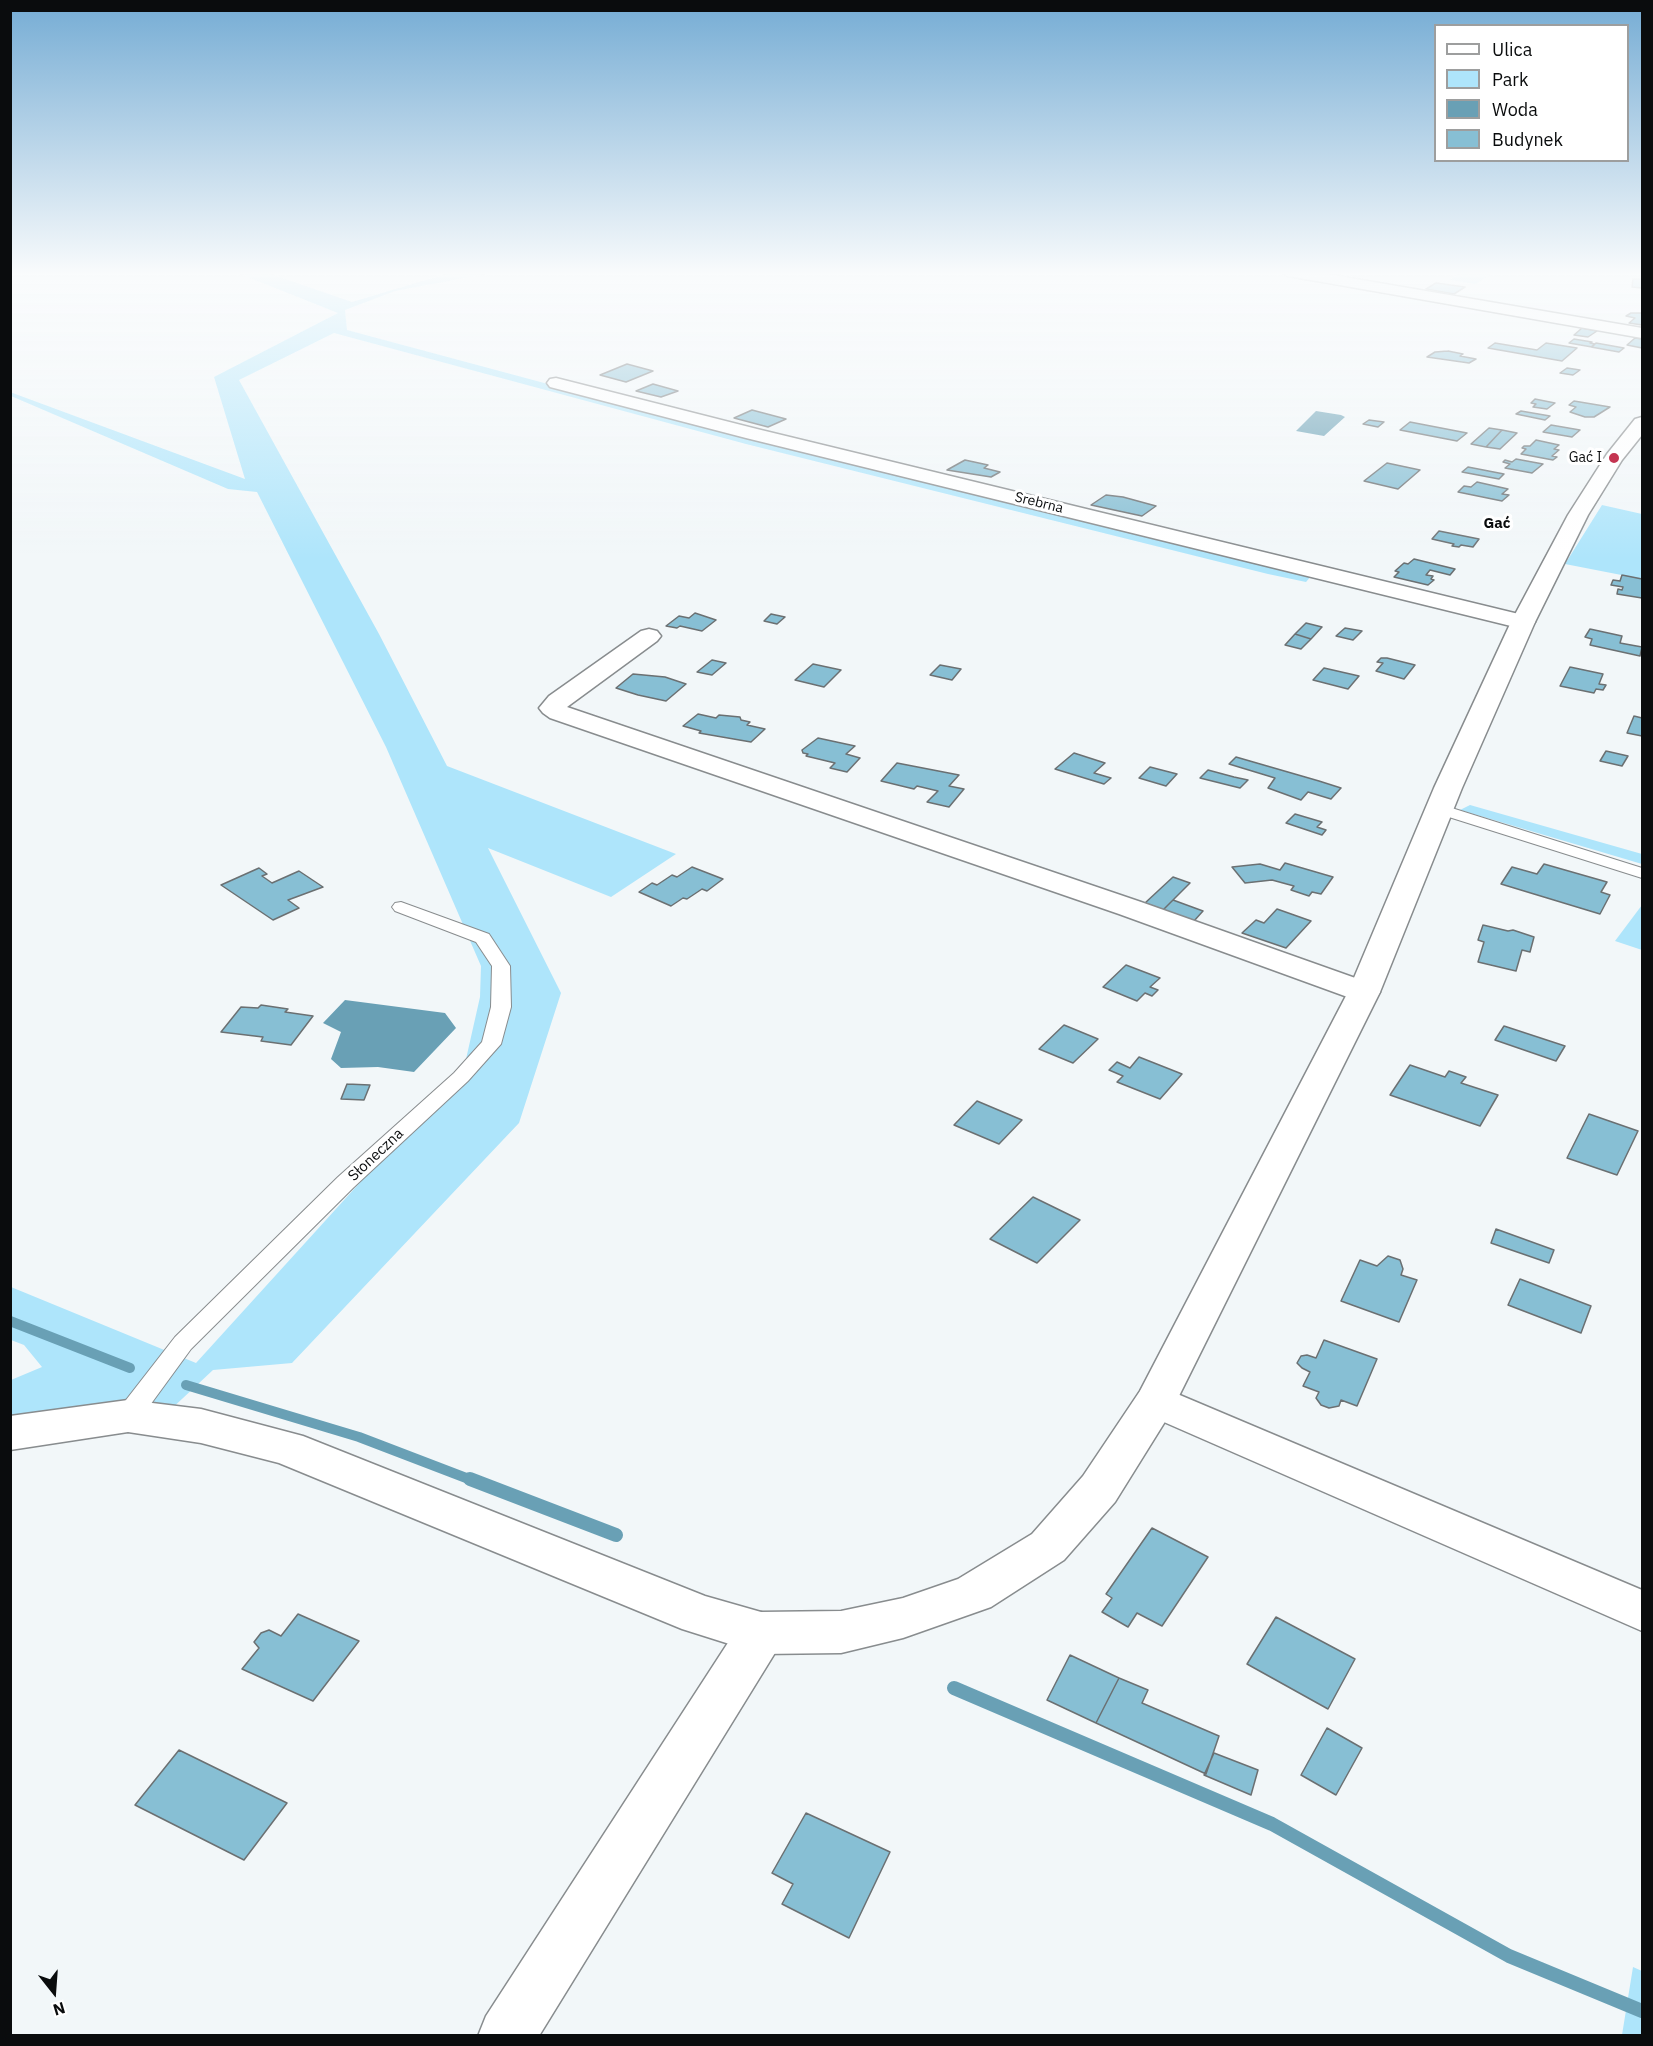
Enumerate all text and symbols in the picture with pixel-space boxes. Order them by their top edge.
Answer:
legend [1434,24,1629,162]
text: Ulica [1492,38,1532,61]
text: Park [1492,68,1528,91]
text: Woda [1492,98,1538,121]
text: Budynek [1492,128,1563,151]
place label: Gać I [1569,450,1602,466]
marker: Gać I [1607,451,1621,465]
street label: Srebrna [1013,489,1065,517]
district label: Gać [1483,515,1511,533]
street label: Słoneczna [345,1125,407,1185]
north arrow [24,1962,84,2022]
text: N [51,1998,68,2020]

